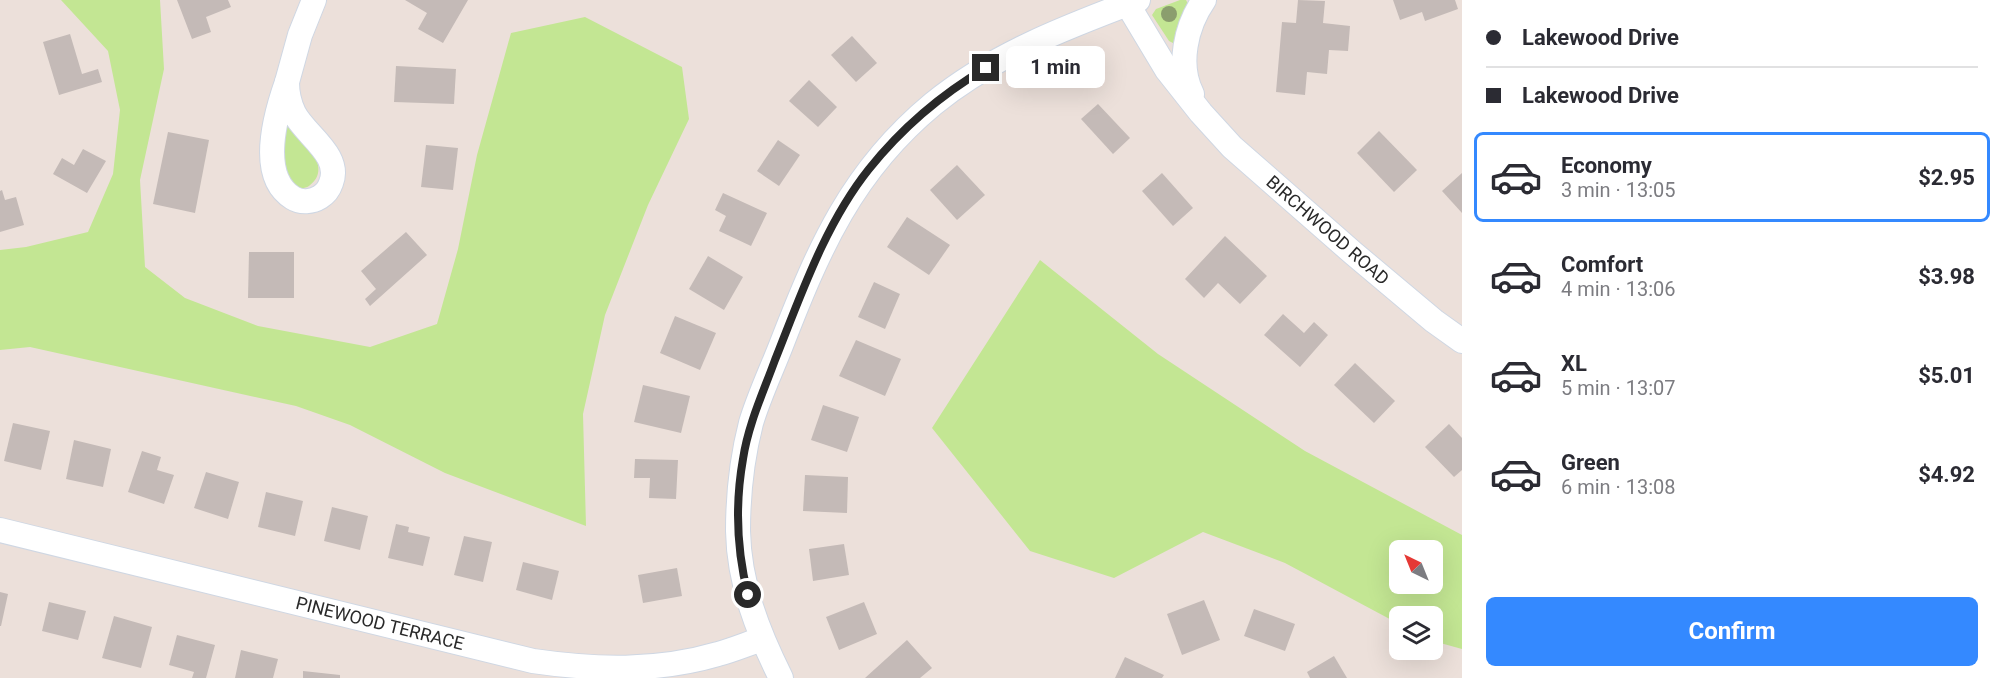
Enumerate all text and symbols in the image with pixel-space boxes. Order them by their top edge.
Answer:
text: Lakewood Drive [1522,25,1679,50]
callout: 1 min [1007,47,1106,89]
route end [972,54,999,81]
text: 1 min [1030,55,1081,79]
text: Lakewood Drive [1522,83,1679,108]
icon: car [1489,150,1543,204]
text: Economy [1561,153,1652,178]
text: $2.95 [1918,165,1975,190]
street label: BIRCHWOOD ROAD [1262,171,1394,289]
text: 3 min · 13:05 [1561,178,1676,202]
icon: car [1489,249,1543,303]
text: Comfort [1561,252,1643,277]
text: $3.98 [1918,264,1975,289]
text: 4 min · 13:06 [1561,277,1676,301]
icon: car [1489,348,1543,402]
text: XL [1561,351,1587,376]
text: $5.01 [1918,363,1975,388]
text: 5 min · 13:07 [1561,376,1676,400]
icon: car [1489,447,1543,501]
text: Green [1561,450,1620,475]
text: $4.92 [1918,462,1975,487]
text: 6 min · 13:08 [1561,475,1676,499]
north arrow [1389,540,1443,594]
map controls [1389,540,1443,660]
route start [734,581,761,608]
street label: PINEWOOD TERRACE [294,592,466,654]
button: Confirm [1486,597,1978,666]
button: layers [1389,606,1443,660]

